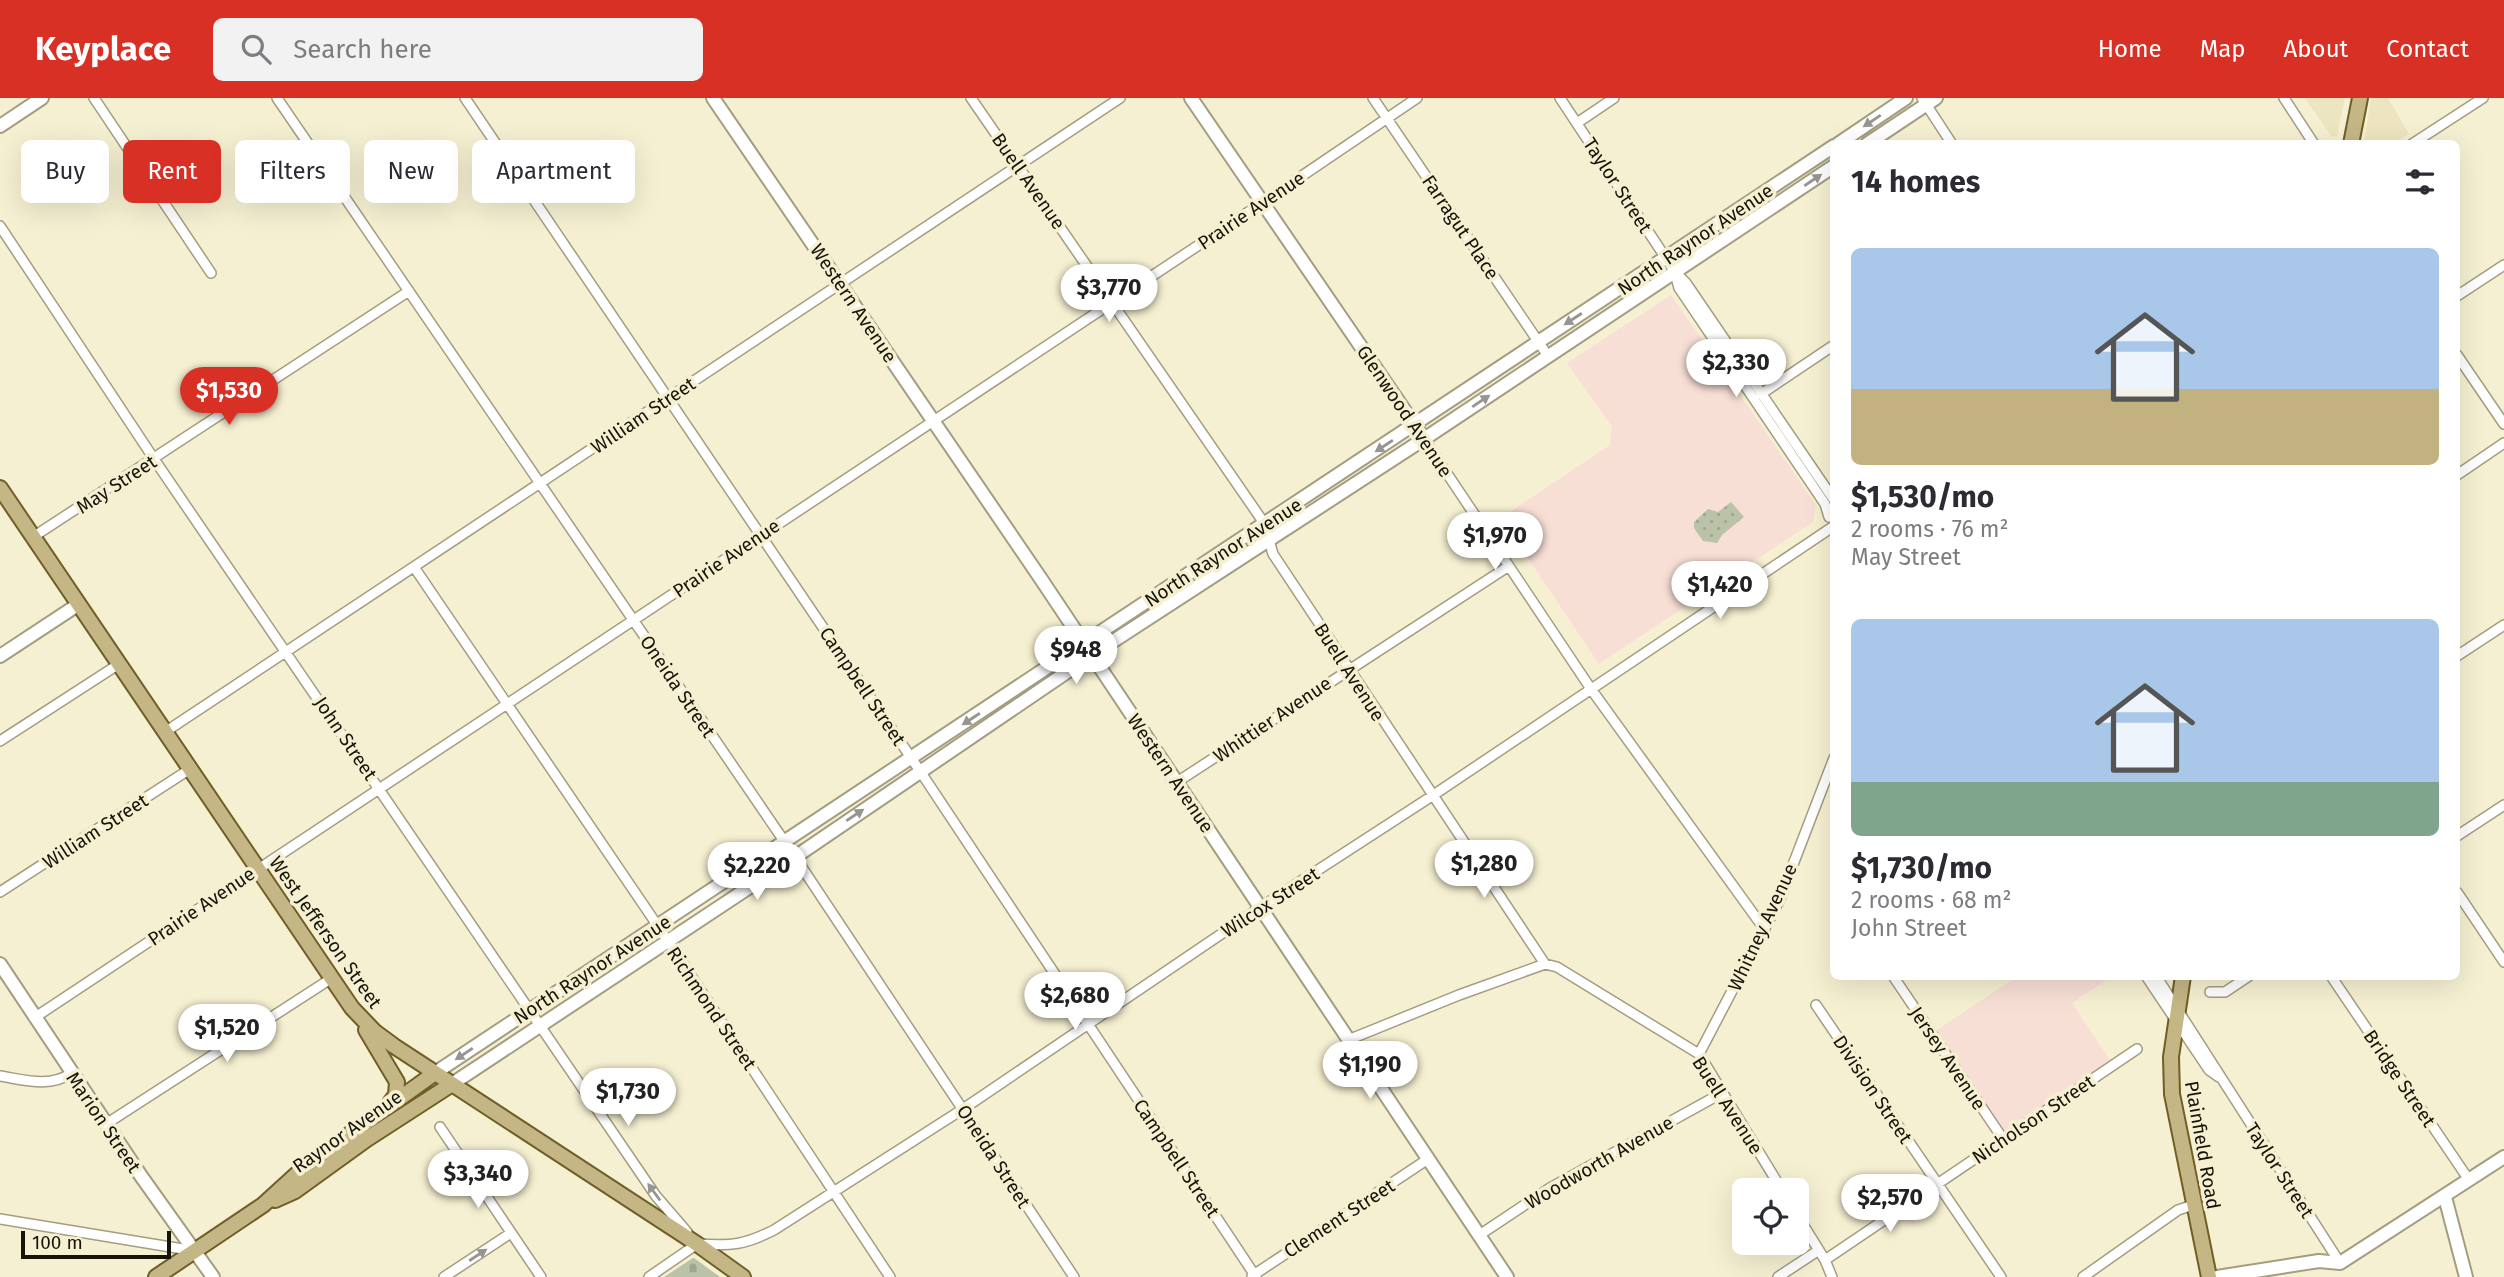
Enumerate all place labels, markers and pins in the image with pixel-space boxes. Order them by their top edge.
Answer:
pin: $3,770 [1052,264,1166,324]
pin: $2,330 [1679,340,1793,399]
pin: $1,530 [172,368,286,427]
pin: $1,970 [1438,512,1552,572]
pin: $1,420 [1663,561,1777,621]
pin: $948 [1035,626,1117,686]
pin: $1,280 [1427,840,1541,900]
pin: $2,220 [700,842,814,902]
pin: $2,680 [1018,972,1132,1032]
pin: $1,520 [170,1004,284,1064]
pin: $1,190 [1313,1042,1427,1101]
pin: $1,730 [571,1068,685,1128]
pin: $3,340 [421,1150,535,1210]
pin: $2,570 [1833,1174,1947,1234]

